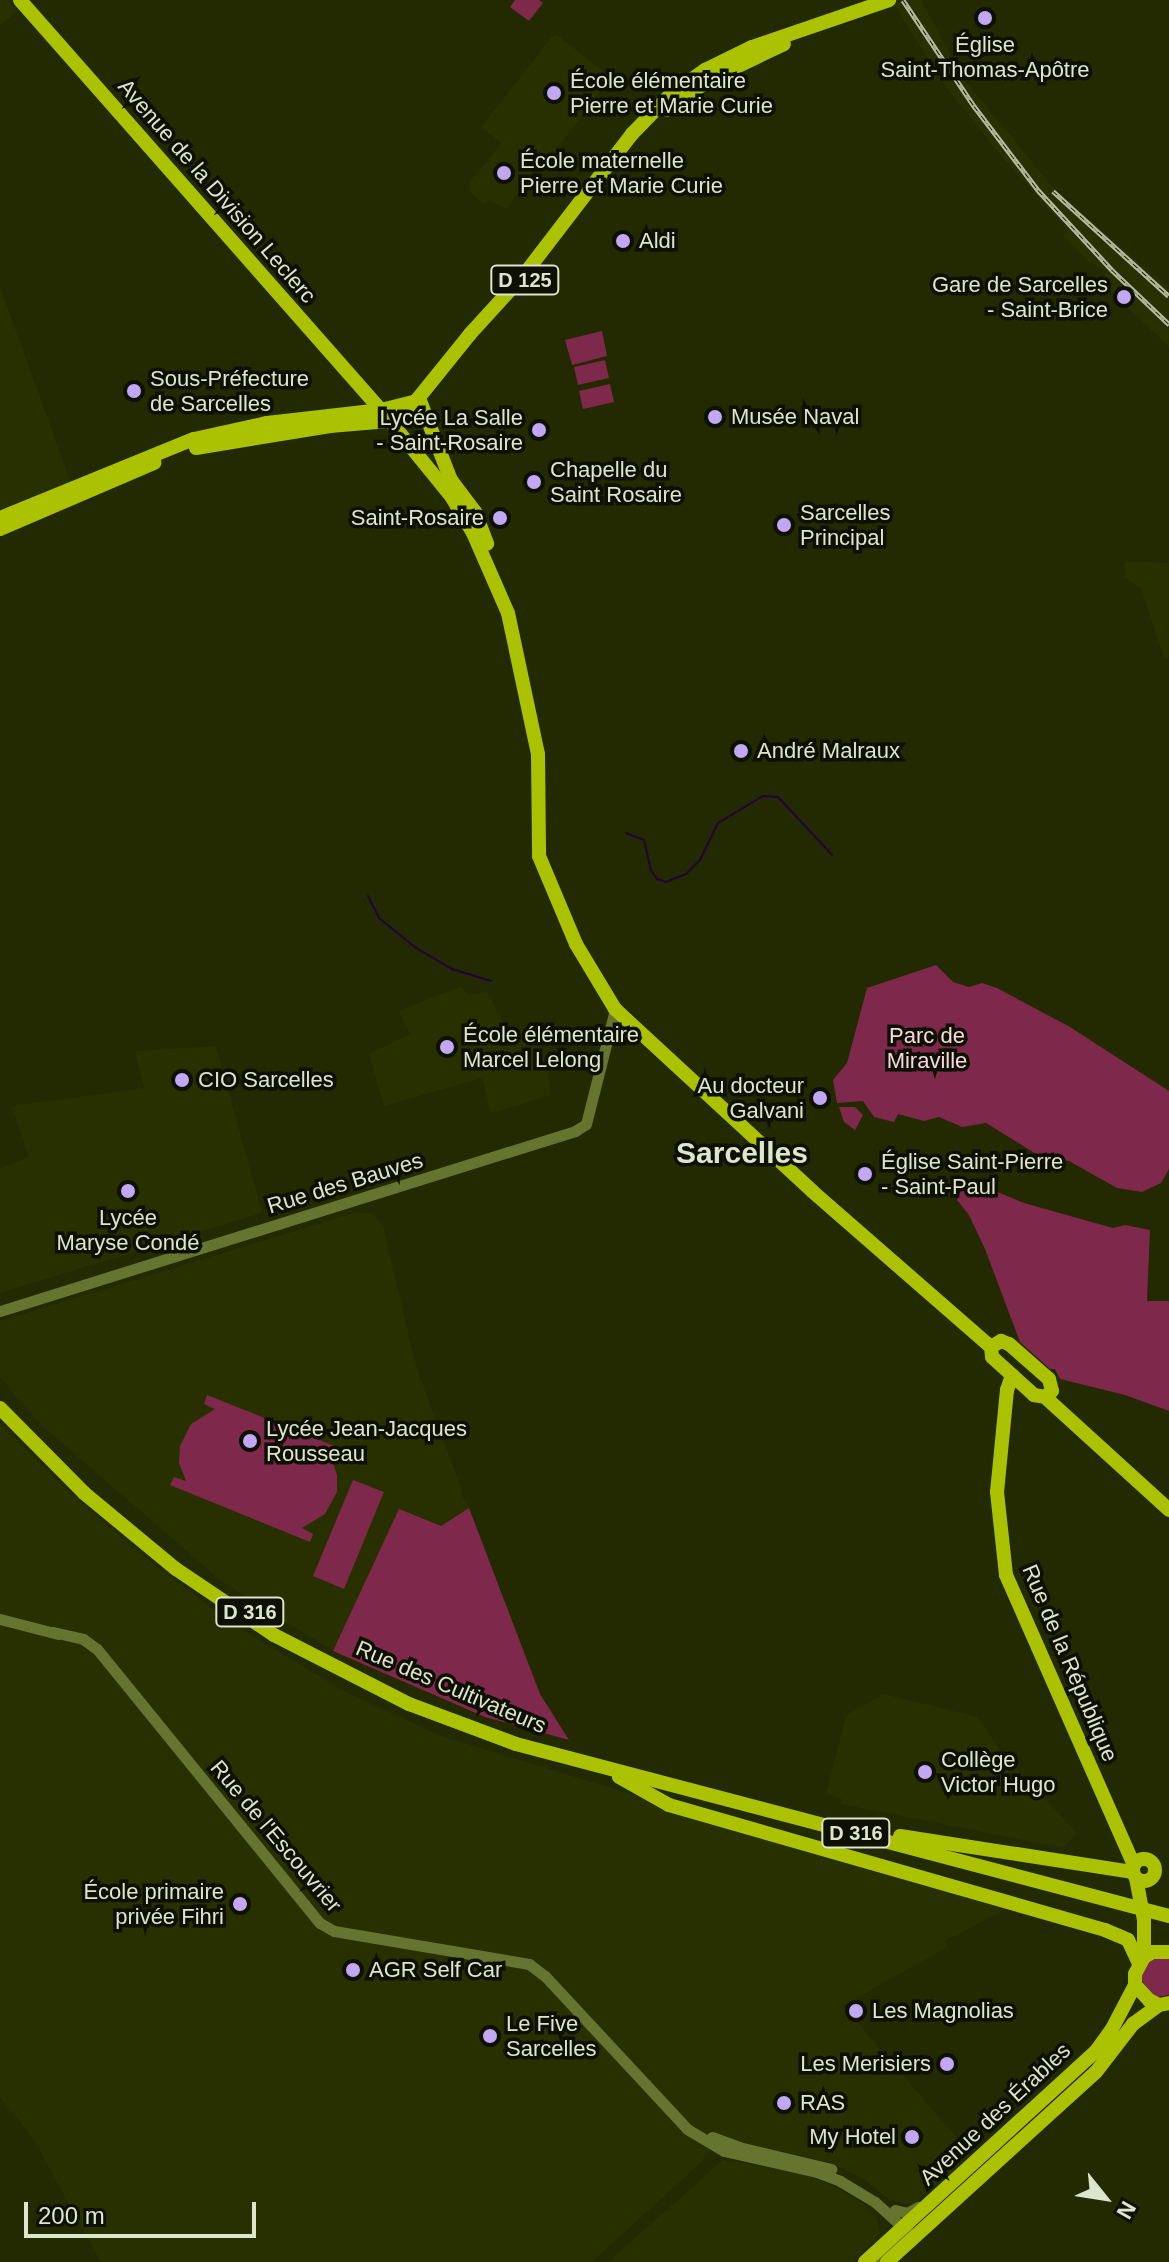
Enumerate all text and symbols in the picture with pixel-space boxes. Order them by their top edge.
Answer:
marker: Église Saint-Thomas-Apôtre [976,9,994,27]
place label: Église Saint-Thomas-Apôtre [880,31,1090,82]
place label: École élémentaire Pierre et Marie Curie [570,67,773,118]
street label: Avenue de la Division Leclerc [112,74,322,308]
marker: École élémentaire Pierre et Marie Curie [545,84,563,102]
place label: École maternelle Pierre et Marie Curie [520,147,723,198]
marker: École maternelle Pierre et Marie Curie [495,164,513,182]
place label: Aldi [639,228,676,254]
marker: Aldi [614,232,632,250]
road number: D 125 [489,264,561,296]
place label: Gare de Sarcelles - Saint-Brice [932,271,1108,322]
marker: Gare de Sarcelles - Saint-Brice [1115,288,1133,306]
place label: Sous-Préfecture de Sarcelles [150,365,309,416]
marker: Sous-Préfecture de Sarcelles [125,382,143,400]
place label: Lycée La Salle - Saint-Rosaire [376,404,523,456]
place label: Musée Naval [731,404,859,430]
marker: Musée Naval [706,408,724,426]
marker: Lycée La Salle - Saint-Rosaire [530,421,548,439]
place label: Chapelle du Saint Rosaire [550,456,682,508]
marker: Chapelle du Saint Rosaire [525,473,543,491]
place label: Sarcelles Principal [800,499,890,550]
place label: Saint-Rosaire [351,505,484,531]
marker: Saint-Rosaire [491,509,509,527]
marker: Sarcelles Principal [775,516,793,534]
place label: André Malraux [757,738,900,764]
marker: André Malraux [732,742,750,760]
place label: École élémentaire Marcel Lelong [463,1021,639,1072]
park label: Parc de Miraville [887,1022,967,1074]
marker: École élémentaire Marcel Lelong [438,1038,456,1056]
place label: CIO Sarcelles [198,1067,334,1093]
marker: CIO Sarcelles [173,1071,191,1089]
place label: Au docteur Galvani [698,1072,804,1124]
marker: Au docteur Galvani [811,1089,829,1107]
district label: Sarcelles [676,1135,808,1171]
street label: Rue des Bauves [264,1147,426,1219]
place label: Église Saint-Pierre - Saint-Paul [881,1148,1063,1200]
marker: Église Saint-Pierre - Saint-Paul [856,1165,874,1183]
marker: Lycée Maryse Condé [119,1182,137,1200]
place label: Lycée Maryse Condé [56,1204,200,1256]
place label: Lycée Jean-Jacques Rousseau [266,1415,467,1466]
marker: Lycée Jean-Jacques Rousseau [241,1432,259,1450]
street label: Rue de la République [1017,1560,1123,1766]
road number: D 316 [214,1596,286,1628]
street label: Rue des Cultivateurs [352,1635,550,1739]
place label: Collège Victor Hugo [941,1746,1056,1798]
street label: Rue de l'Escouvrier [205,1755,347,1917]
marker: Collège Victor Hugo [916,1763,934,1781]
road number: D 316 [820,1817,892,1849]
place label: École primaire privée Fihri [83,1878,224,1930]
marker: École primaire privée Fihri [231,1895,249,1913]
place label: AGR Self Car [369,1957,502,1983]
marker: AGR Self Car [344,1961,362,1979]
place label: Les Magnolias [872,1998,1014,2024]
marker: Les Magnolias [847,2002,865,2020]
place label: Le Five Sarcelles [506,2010,596,2062]
marker: Le Five Sarcelles [481,2027,499,2045]
street label: Avenue des Érables [914,2037,1076,2191]
place label: Les Merisiers [800,2051,931,2077]
marker: Les Merisiers [938,2055,956,2073]
place label: RAS [800,2090,845,2116]
marker: RAS [775,2094,793,2112]
place label: My Hotel [809,2124,896,2150]
marker: My Hotel [903,2128,921,2146]
north arrow [1065,2158,1145,2238]
scale bar [28,2186,260,2236]
text: N [1111,2197,1141,2223]
text: 200 m [38,2202,105,2229]

